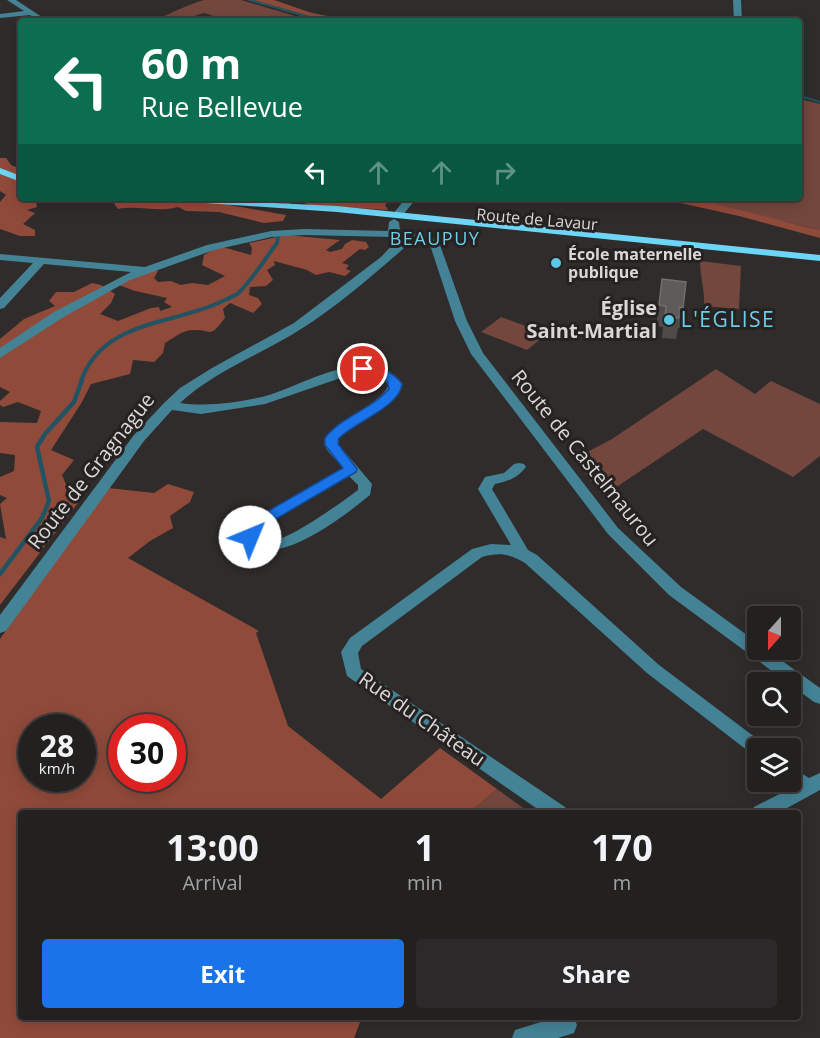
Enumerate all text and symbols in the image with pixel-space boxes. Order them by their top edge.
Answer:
text: 60 m [141,34,241,91]
icon: left [42,42,120,120]
text: Rue Bellevue [141,88,303,125]
icon: left [299,156,332,189]
icon: ahead [362,156,395,189]
icon: ahead [425,156,458,189]
icon: right [488,156,521,189]
street label: Route de Lavaur [475,203,599,235]
district label: BEAUPUY [390,226,480,250]
place label: École maternelle publique [568,243,702,283]
marker: École maternelle publique [549,256,563,270]
place label: Église Saint-Martial [527,294,657,344]
district label: L'ÉGLISE [681,305,775,333]
marker: Église Saint-Martial [662,313,676,327]
pin [337,343,388,394]
icon: arrive [346,352,379,385]
street label: Route de Castelmaurou [506,364,665,552]
street label: Route de Gragnague [21,387,160,554]
position arrow [218,505,282,569]
north arrow [747,606,801,660]
map controls [747,606,801,792]
street label: Rue du Château [354,665,491,772]
button: search [747,672,801,726]
speed limit sign: 30 [108,714,186,792]
text: 28 [40,725,74,766]
button: layers [747,738,801,792]
text: km/h [39,758,75,778]
text: 13:00 [166,823,259,872]
text: 1 [415,823,435,872]
text: 170 [591,823,653,872]
text: Arrival [182,869,243,896]
text: min [407,869,443,896]
text: m [613,869,631,896]
button: Exit [42,939,404,1008]
button: Share [416,939,777,1008]

